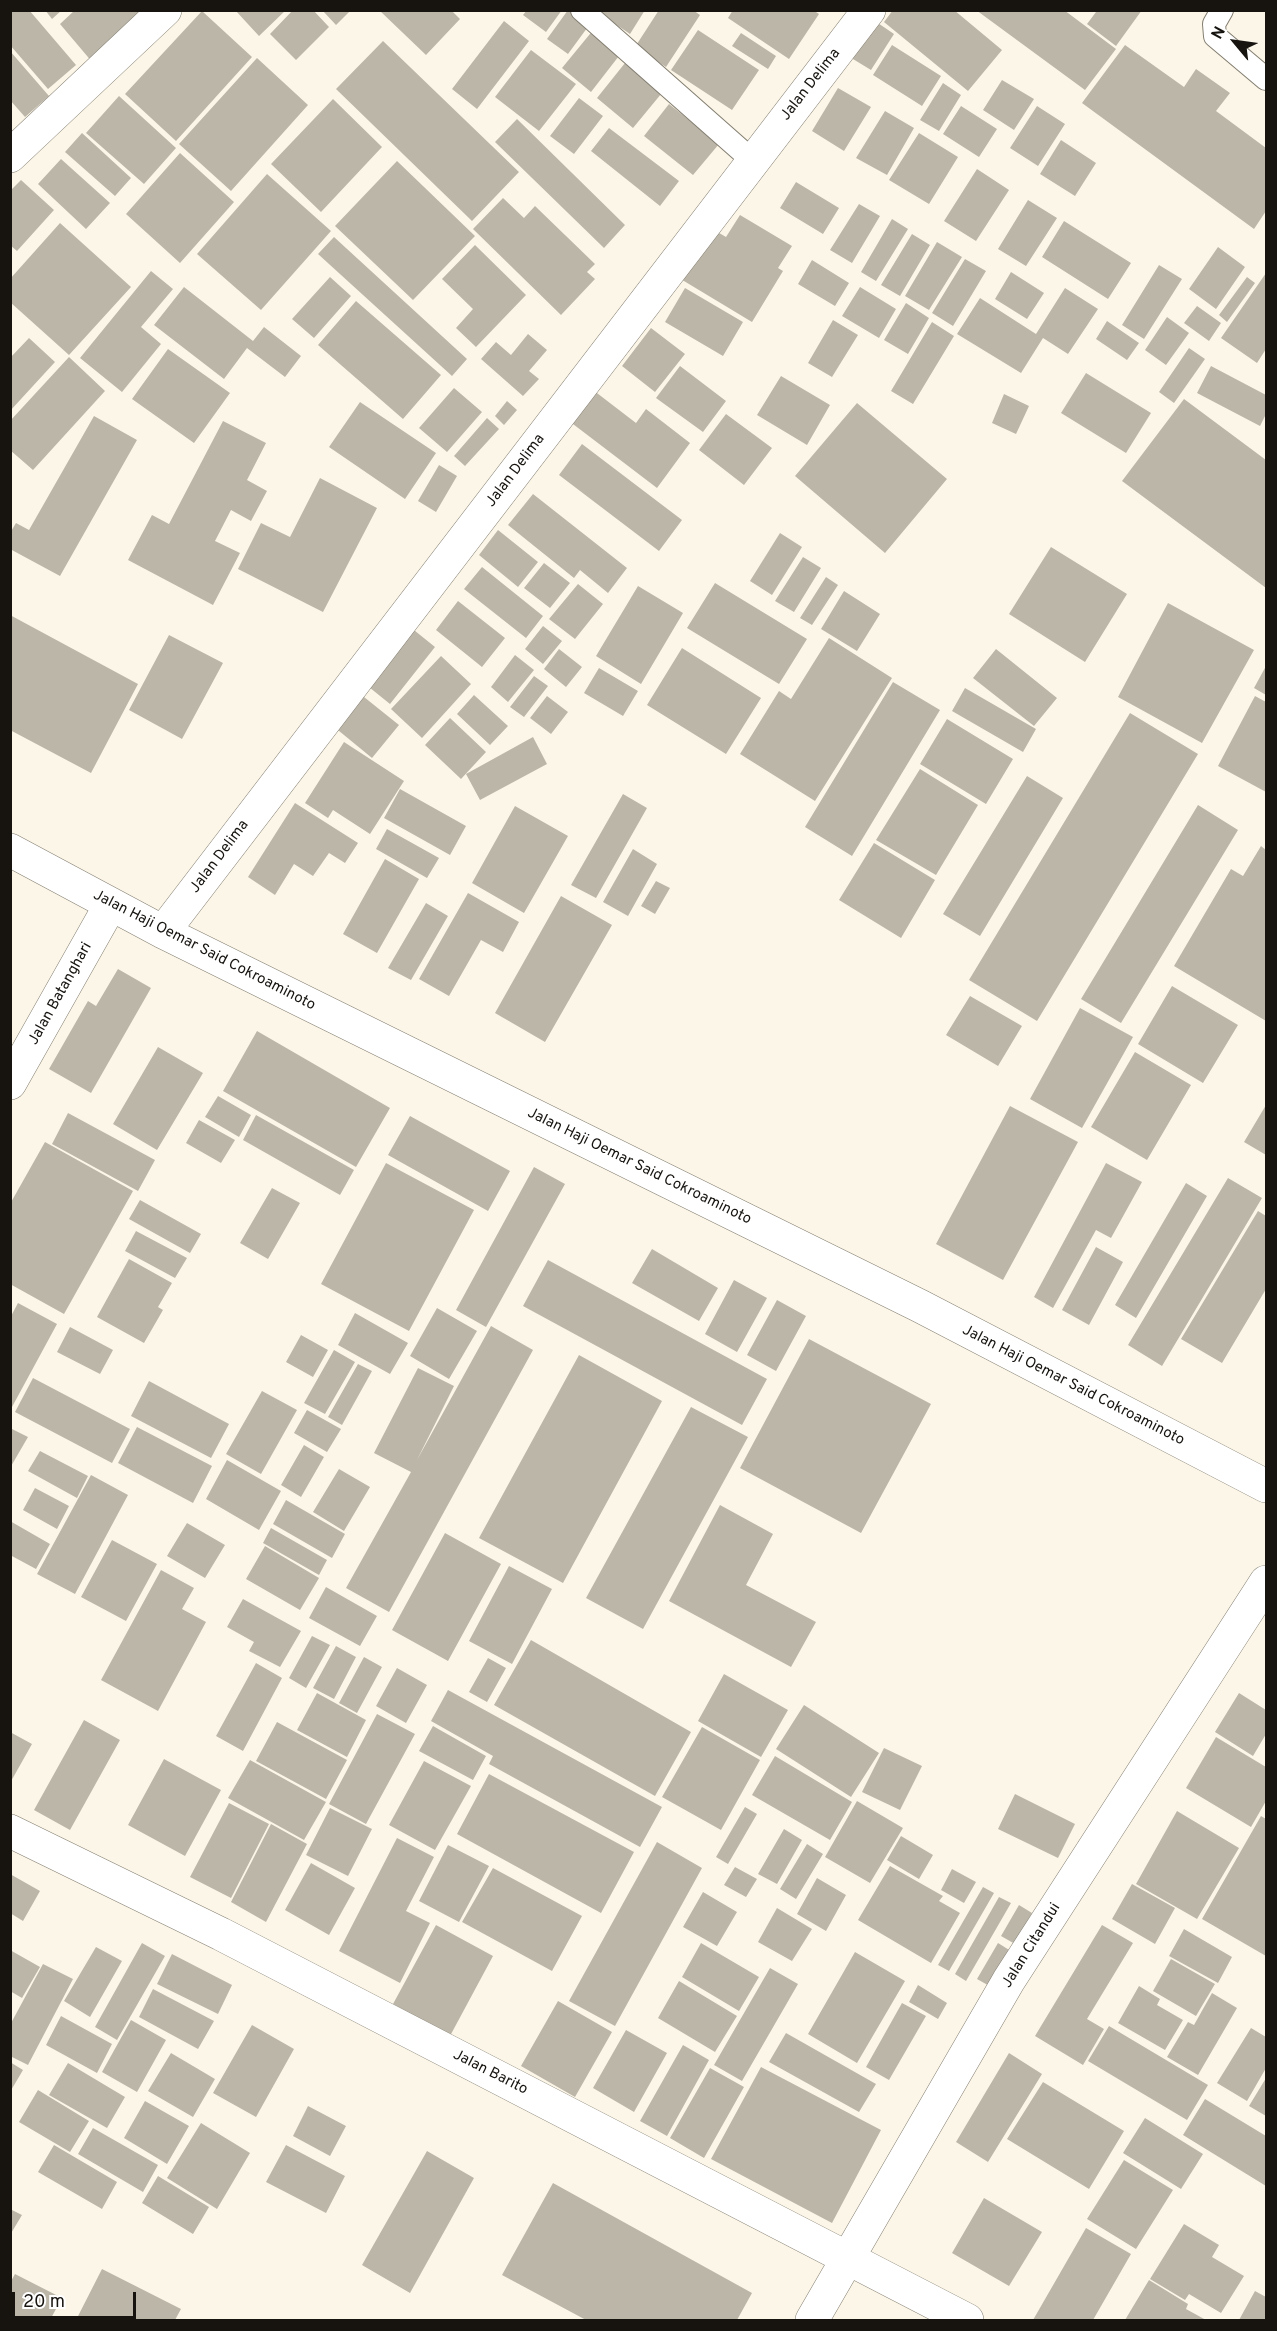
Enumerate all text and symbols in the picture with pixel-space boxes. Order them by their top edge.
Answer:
north arrow [1205,12,1265,72]
text: N [1208,23,1231,43]
street label: Jalan Delima [777,45,845,125]
street label: Jalan Delima [483,431,549,511]
street label: Jalan Delima [187,817,253,897]
street label: Jalan Haji Oemar Said Cokroaminoto [90,887,318,1015]
street label: Jalan Batanghari [25,940,97,1048]
street label: Jalan Haji Oemar Said Cokroaminoto [524,1105,754,1229]
street label: Jalan Haji Oemar Said Cokroaminoto [959,1322,1187,1450]
street label: Jalan Citandui [999,1900,1065,1992]
street label: Jalan Barito [450,2046,530,2100]
scale bar [15,2280,140,2318]
text: 20 m [23,2291,65,2314]

